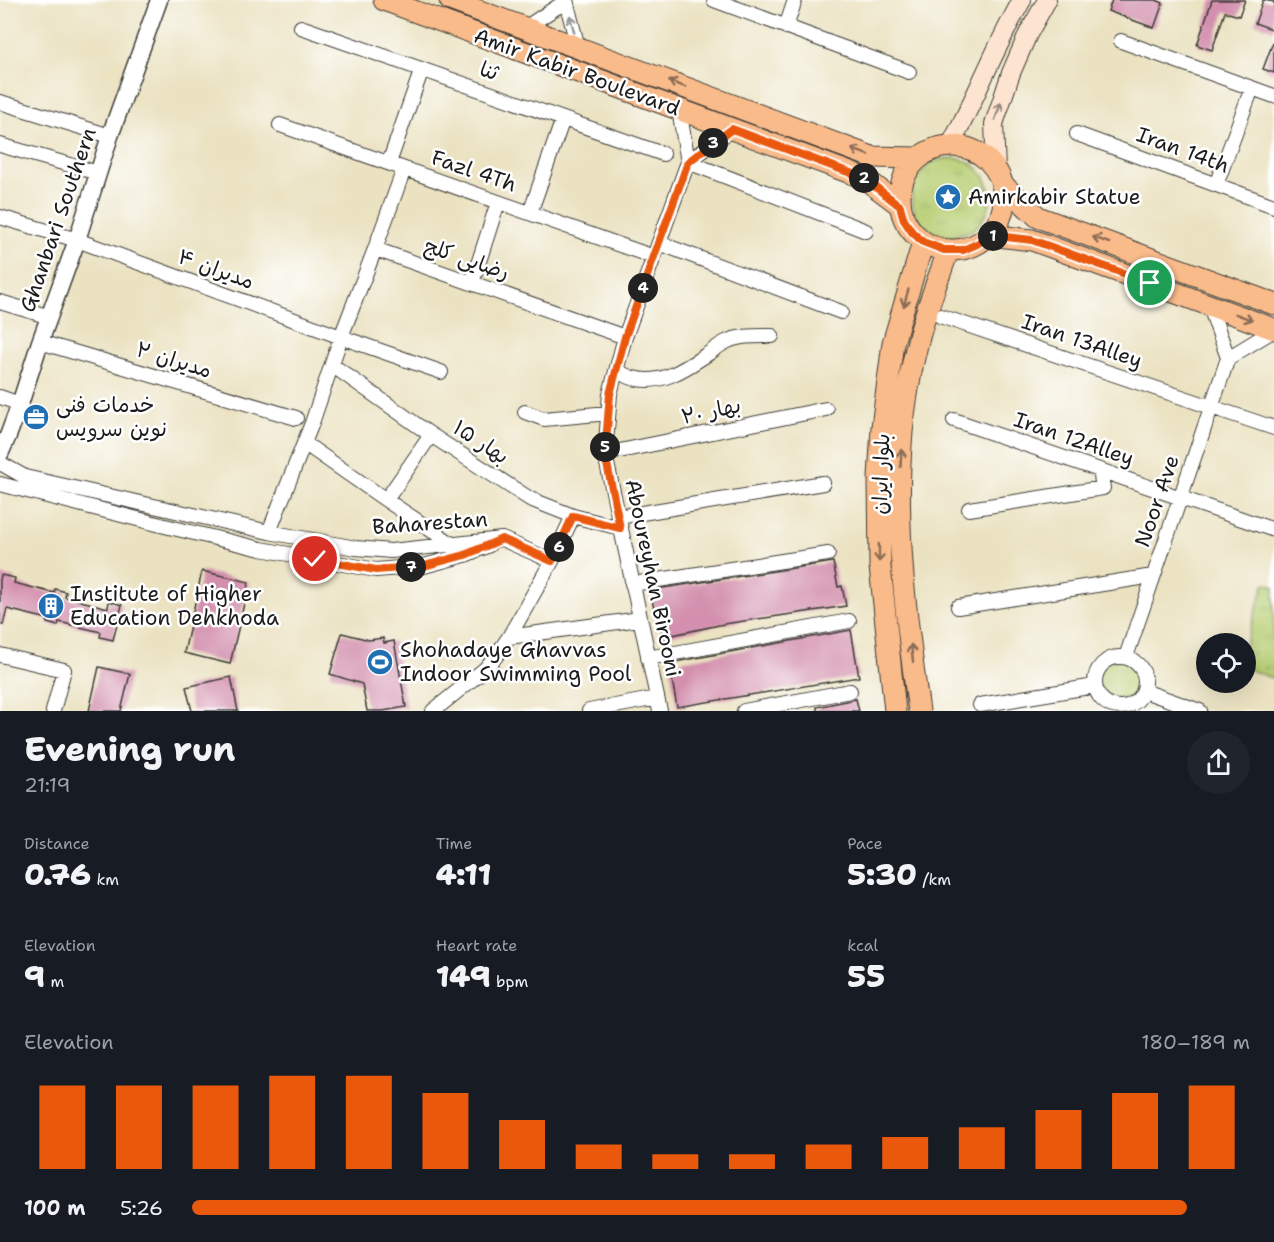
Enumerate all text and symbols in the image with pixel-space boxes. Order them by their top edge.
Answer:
one-way arrow [566,15,577,34]
street label: Amir Kabir Boulevard [470,22,684,122]
street label: ثنا [476,55,503,87]
one-way arrow [669,78,687,89]
one-way arrow [994,102,1005,121]
street label: Iran 14th [1133,120,1233,180]
street label: Ghanbari Southern [13,124,103,316]
pin: 3 [698,128,728,158]
text: 3 [707,132,719,153]
street label: Fazl 4Th [428,143,520,199]
one-way arrow [851,146,870,157]
pin: 2 [849,163,879,193]
text: 2 [858,167,870,188]
place icon: Amirkabir Statue [933,182,963,212]
place label: Amirkabir Statue [968,183,1141,211]
pin: 1 [978,221,1008,251]
text: 1 [989,225,997,246]
street label: رضایی کلج [421,231,513,287]
one-way arrow [1092,234,1111,245]
street label: مدیران ۴ [174,242,258,296]
pin [1124,257,1175,308]
icon: arrive [1133,266,1166,299]
pin: 4 [628,273,658,303]
text: 4 [637,277,649,298]
one-way arrow [900,288,912,307]
street label: Iran 13Alley [1018,307,1146,375]
one-way arrow [1234,313,1253,324]
street label: مدیران ۲ [133,335,215,385]
place label: خدمات فنی نوین سرویس [56,391,167,443]
street label: بهار ۲۰ [679,391,743,431]
office icon: خدمات فنی نوین سرویس [21,402,51,432]
street label: Iran 12Alley [1010,405,1138,473]
street label: بهار ۱۵ [448,414,514,470]
pin: 5 [590,432,620,462]
street label: بلوار ایران [866,433,896,515]
text: 5 [600,436,610,457]
one-way arrow [895,449,906,469]
street label: Noor Ave [1128,451,1186,551]
street label: Aboureyhan Birooni [618,477,688,679]
street label: Baharestan [371,505,489,541]
pin: 6 [544,532,574,562]
pin [289,533,340,584]
text: 6 [553,536,565,557]
icon: check [298,542,331,575]
one-way arrow [874,543,885,563]
pin: 7 [396,552,426,582]
text: 7 [405,556,417,577]
place label: Institute of Higher Education Dehkhoda [70,580,279,632]
building icon: Institute of Higher Education Dehkhoda [36,591,66,621]
map controls [1196,633,1256,693]
button: locate [1196,633,1256,693]
place label: Shohadaye Ghavvas Indoor Swimming Pool [400,636,632,688]
one-way arrow [906,643,917,663]
sports icon: Shohadaye Ghavvas Indoor Swimming Pool [365,647,395,677]
text: Evening run [24,727,235,772]
button: share [1187,731,1250,794]
text: 21:19 [24,772,70,798]
text: Distance [24,833,90,854]
text: Time [436,833,472,854]
text: Pace [847,833,883,854]
text: 0.76 [24,854,91,895]
text: 4:11 [436,854,491,895]
text: 5:30 [847,854,917,895]
text: km [91,869,119,890]
text: /km [917,869,951,890]
text: Elevation [24,935,96,956]
text: Heart rate [436,935,517,956]
text: kcal [847,935,878,956]
text: 9 [24,956,45,997]
text: 149 [436,956,491,997]
text: 55 [847,956,885,997]
text: m [45,971,64,992]
text: bpm [491,971,528,992]
text: Elevation [24,1029,114,1055]
text: 180–189 m [1141,1029,1250,1055]
text: 100 m [24,1195,86,1221]
text: 5:26 [120,1195,163,1221]

